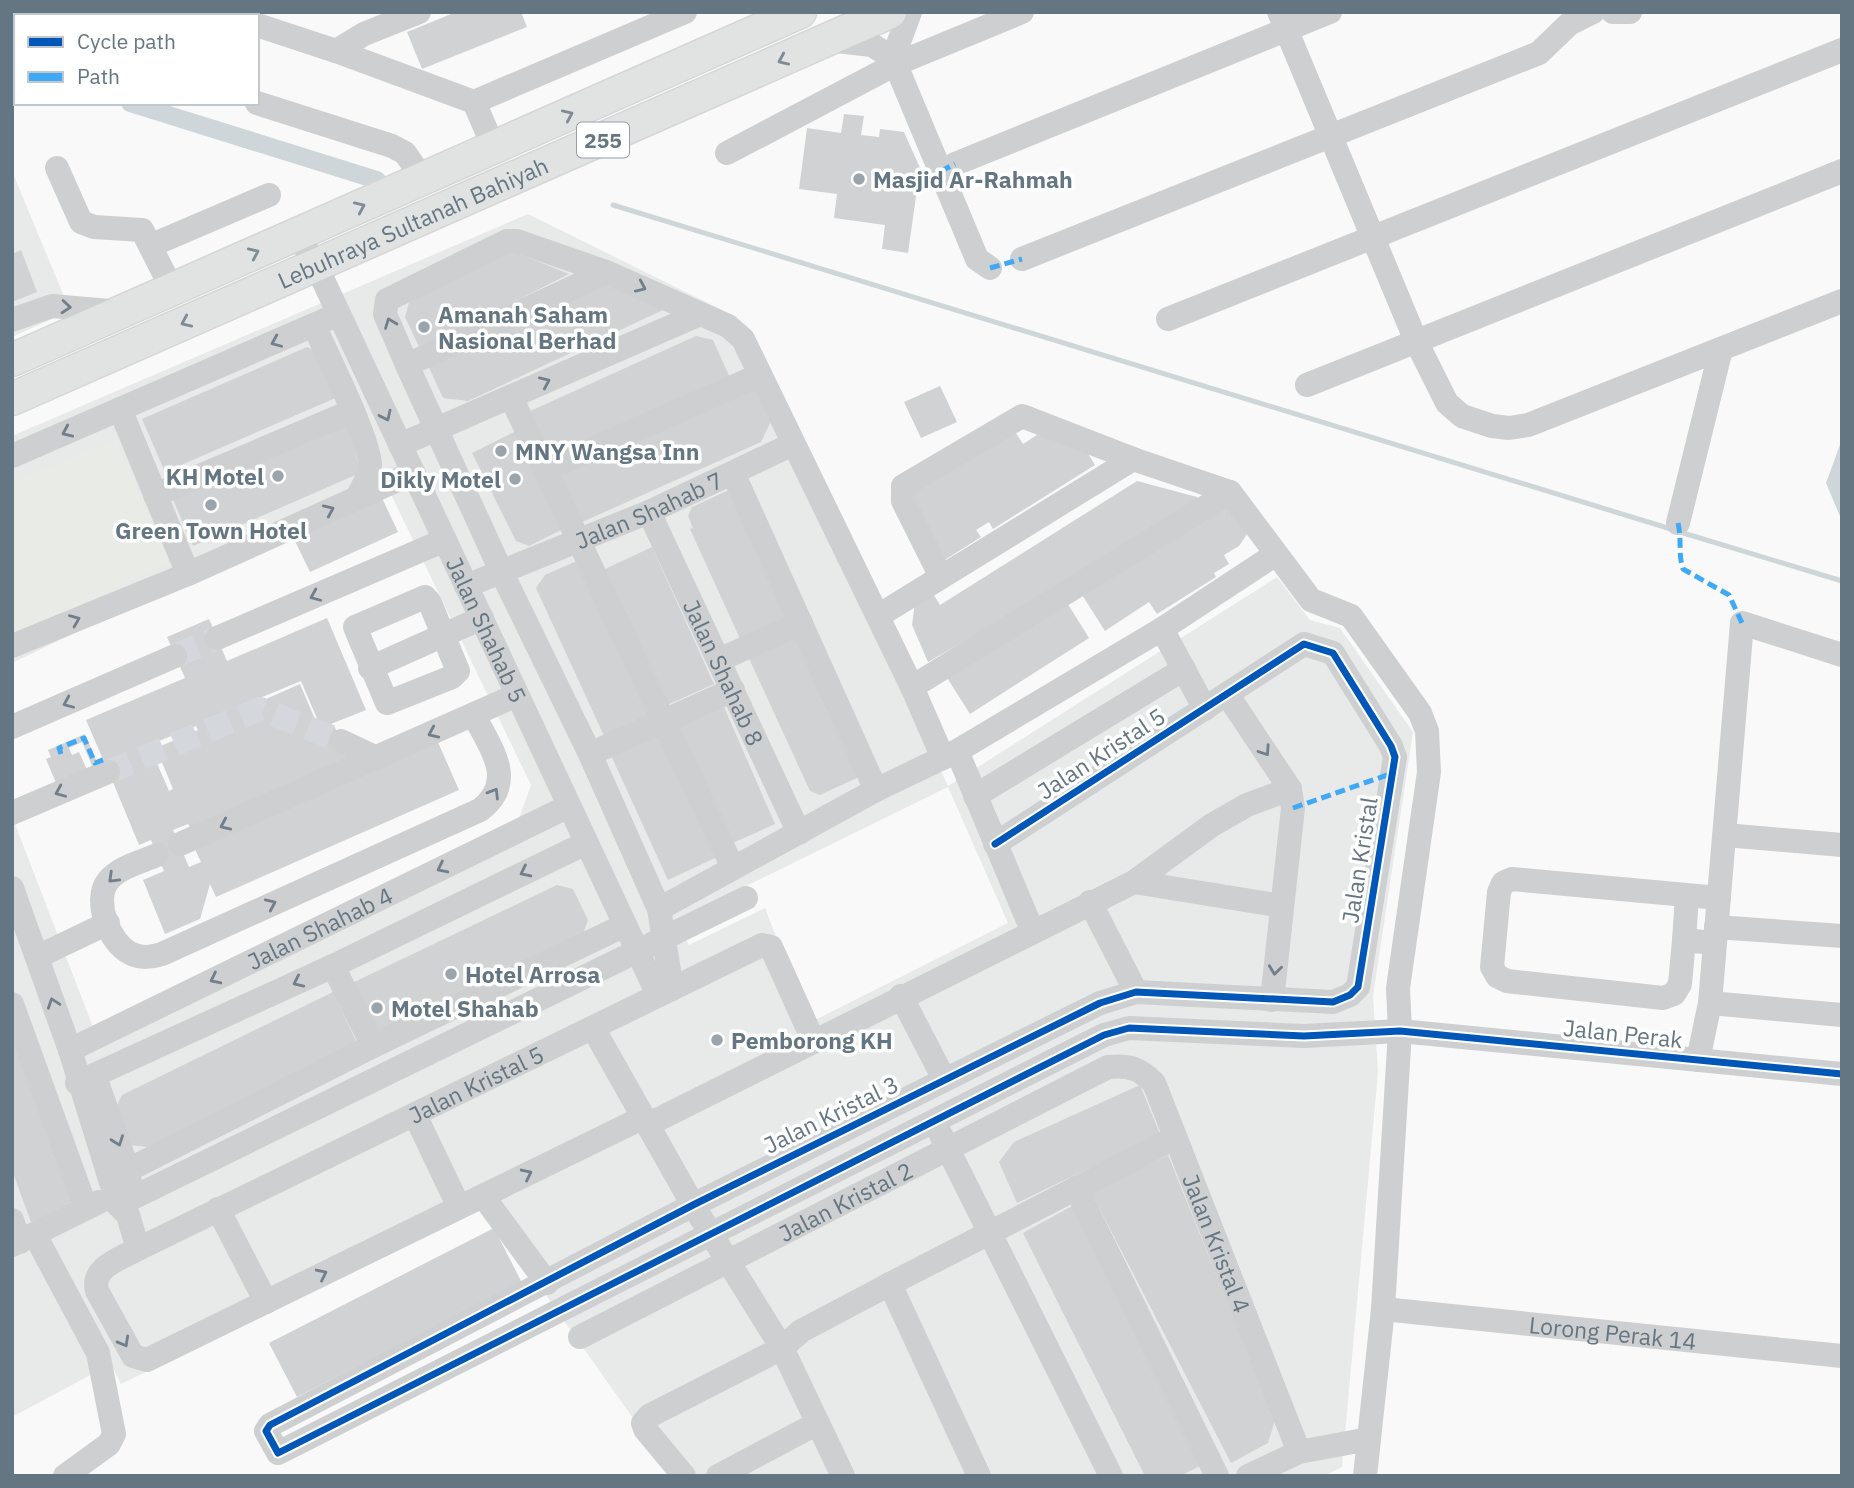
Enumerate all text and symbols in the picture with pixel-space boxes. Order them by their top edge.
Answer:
legend [14,14,259,105]
text: Cycle path [77,27,176,55]
one-way arrow [777,52,790,66]
text: Path [77,62,120,90]
one-way arrow [560,109,573,123]
road number: 255 [577,122,629,158]
street label: Lebuhraya Sultanah Bahiyah [273,150,553,295]
place label: Masjid Ar-Rahmah [873,164,1073,194]
marker: Masjid Ar-Rahmah [851,171,867,187]
one-way arrow [352,201,365,215]
one-way arrow [247,247,259,261]
one-way arrow [634,279,646,293]
one-way arrow [60,299,71,314]
place label: Amanah Saham Nasional Berhad [438,299,616,355]
one-way arrow [181,314,193,328]
one-way arrow [384,317,398,330]
marker: Amanah Saham Nasional Berhad [416,319,432,335]
one-way arrow [271,333,283,347]
one-way arrow [537,376,550,390]
one-way arrow [378,409,392,421]
one-way arrow [62,424,75,438]
place label: MNY Wangsa Inn [515,436,699,466]
marker: MNY Wangsa Inn [493,443,509,459]
place label: KH Motel [166,461,264,491]
place label: Dikly Motel [380,464,501,494]
street label: Jalan Shahab 7 [571,464,727,555]
marker: KH Motel [270,468,286,484]
marker: Dikly Motel [507,471,523,487]
marker: Green Town Hotel [203,497,219,513]
one-way arrow [322,504,334,518]
place label: Green Town Hotel [115,515,307,545]
street label: Jalan Shahab 5 [440,552,534,707]
one-way arrow [309,588,322,602]
street label: Jalan Shahab 8 [677,595,771,750]
one-way arrow [69,615,81,629]
one-way arrow [62,695,75,709]
street label: Jalan Kristal 5 [1031,701,1171,805]
one-way arrow [427,725,440,739]
one-way arrow [1257,743,1269,756]
one-way arrow [55,784,68,798]
one-way arrow [486,788,499,801]
street label: Jalan Kristal [1334,795,1384,925]
one-way arrow [219,817,232,831]
one-way arrow [437,860,449,874]
one-way arrow [520,864,532,878]
one-way arrow [108,870,121,883]
street label: Jalan Shahab 4 [242,880,397,976]
one-way arrow [264,899,276,913]
place label: Hotel Arrosa [465,959,600,989]
one-way arrow [1268,965,1283,976]
marker: Hotel Arrosa [443,966,459,982]
one-way arrow [210,971,222,985]
one-way arrow [293,974,305,988]
place label: Motel Shahab [391,993,539,1023]
one-way arrow [47,998,61,1010]
marker: Motel Shahab [369,1000,385,1016]
street label: Jalan Perak [1562,1012,1684,1054]
place label: Pemborong KH [731,1025,893,1055]
marker: Pemborong KH [709,1032,725,1048]
street label: Jalan Kristal 5 [404,1039,548,1130]
street label: Jalan Kristal 3 [759,1068,903,1160]
one-way arrow [110,1135,124,1147]
street label: Jalan Kristal 2 [773,1155,917,1248]
one-way arrow [520,1169,532,1183]
street label: Jalan Kristal 4 [1176,1169,1258,1317]
one-way arrow [315,1269,327,1283]
street label: Lorong Perak 14 [1528,1309,1698,1356]
one-way arrow [116,1334,130,1347]

